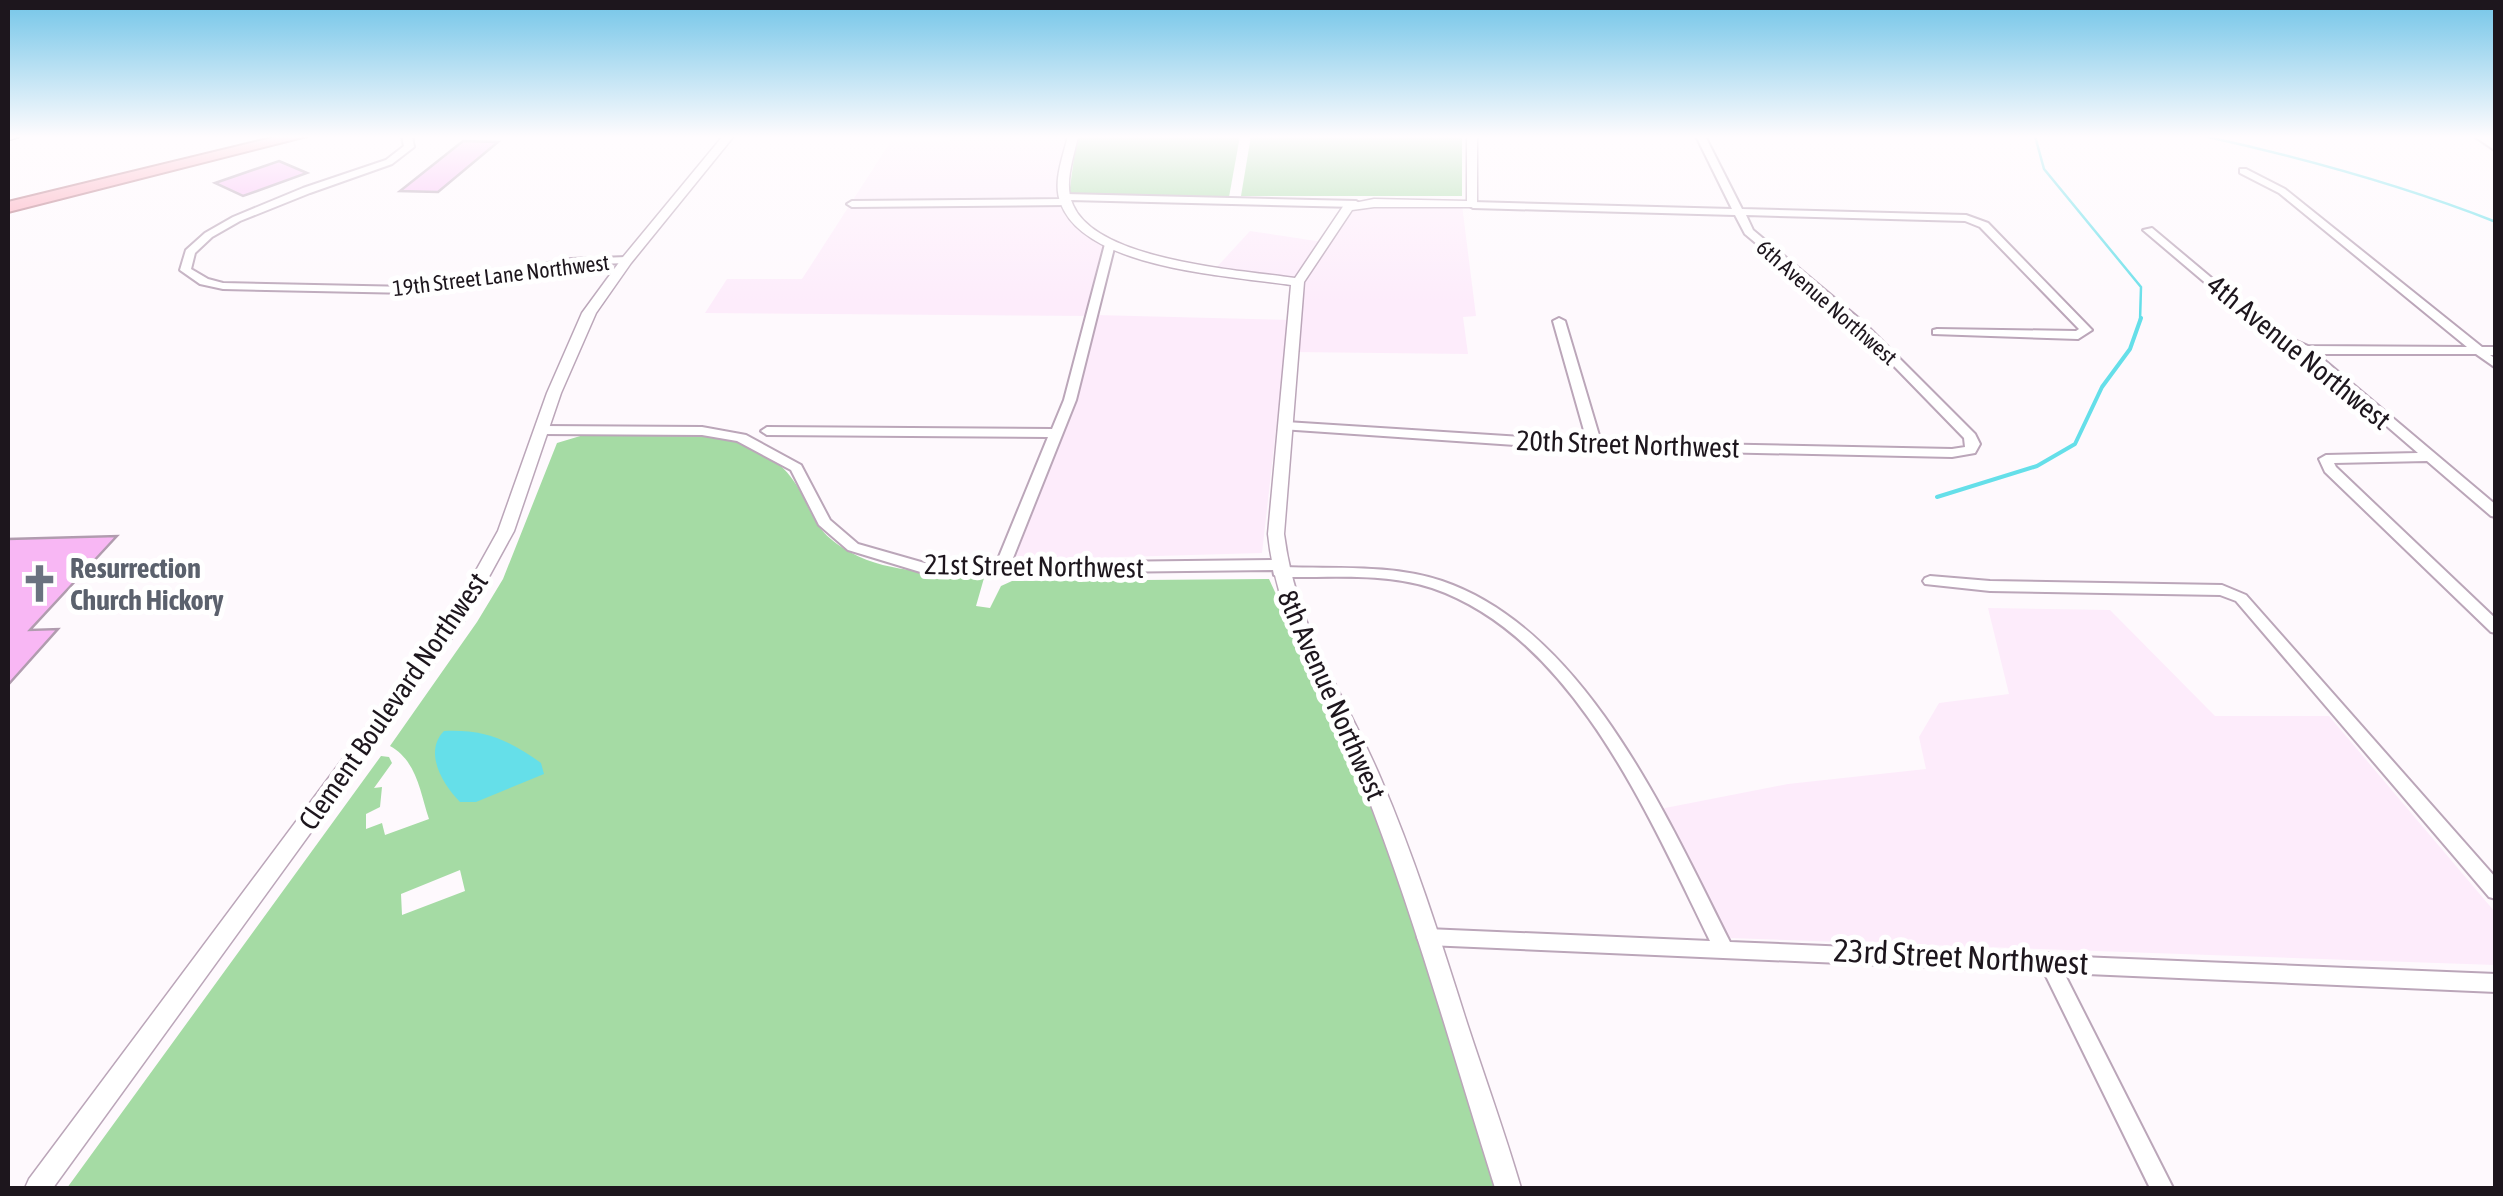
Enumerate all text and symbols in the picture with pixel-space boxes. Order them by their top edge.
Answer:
street label: 6th Avenue Northwest [1751,234,1903,370]
street label: 19th Street Lane Northwest [391,249,611,301]
street label: 4th Avenue Northwest [2201,268,2397,436]
street label: 20th Street Northwest [1516,424,1740,464]
street label: 21st Street Northwest [924,548,1144,584]
place label: Resurrection Church Hickory [70,552,224,616]
church icon: Resurrection Church Hickory [19,563,61,605]
street label: Clement Boulevard Northwest [292,566,494,836]
street label: 8th Avenue Northwest [1271,585,1393,805]
street label: 23rd Street Northwest [1833,931,2089,982]

